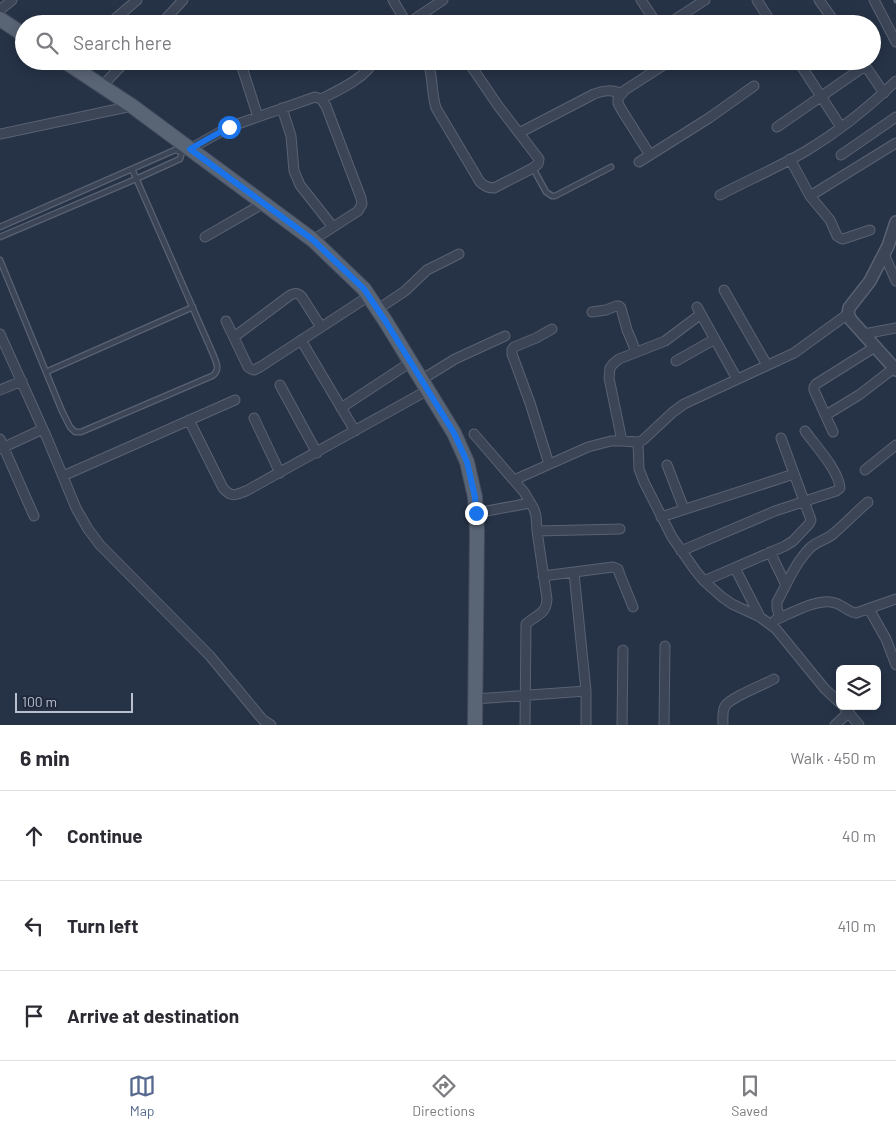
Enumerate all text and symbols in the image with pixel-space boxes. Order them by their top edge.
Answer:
search box [15,15,881,70]
icon: search [33,29,61,57]
text: Search here [73,31,172,54]
route start [218,116,241,139]
route end [465,502,488,525]
map controls [836,665,881,710]
button: layers [836,665,881,710]
scale bar [15,690,132,713]
text: 100 m [22,693,57,710]
text: 6 min [20,745,70,770]
text: Walk · 450 m [791,748,876,767]
icon: ahead [20,822,48,850]
text: Continue [67,824,143,847]
text: 40 m [842,826,876,845]
icon: left [20,912,48,940]
text: Turn left [67,914,138,937]
text: 410 m [838,916,876,935]
icon: arrive [20,1002,48,1030]
text: Arrive at destination [67,1004,239,1027]
tab: Map [128,1072,156,1119]
tab: Directions [412,1072,475,1119]
tab: Saved [731,1072,768,1119]

